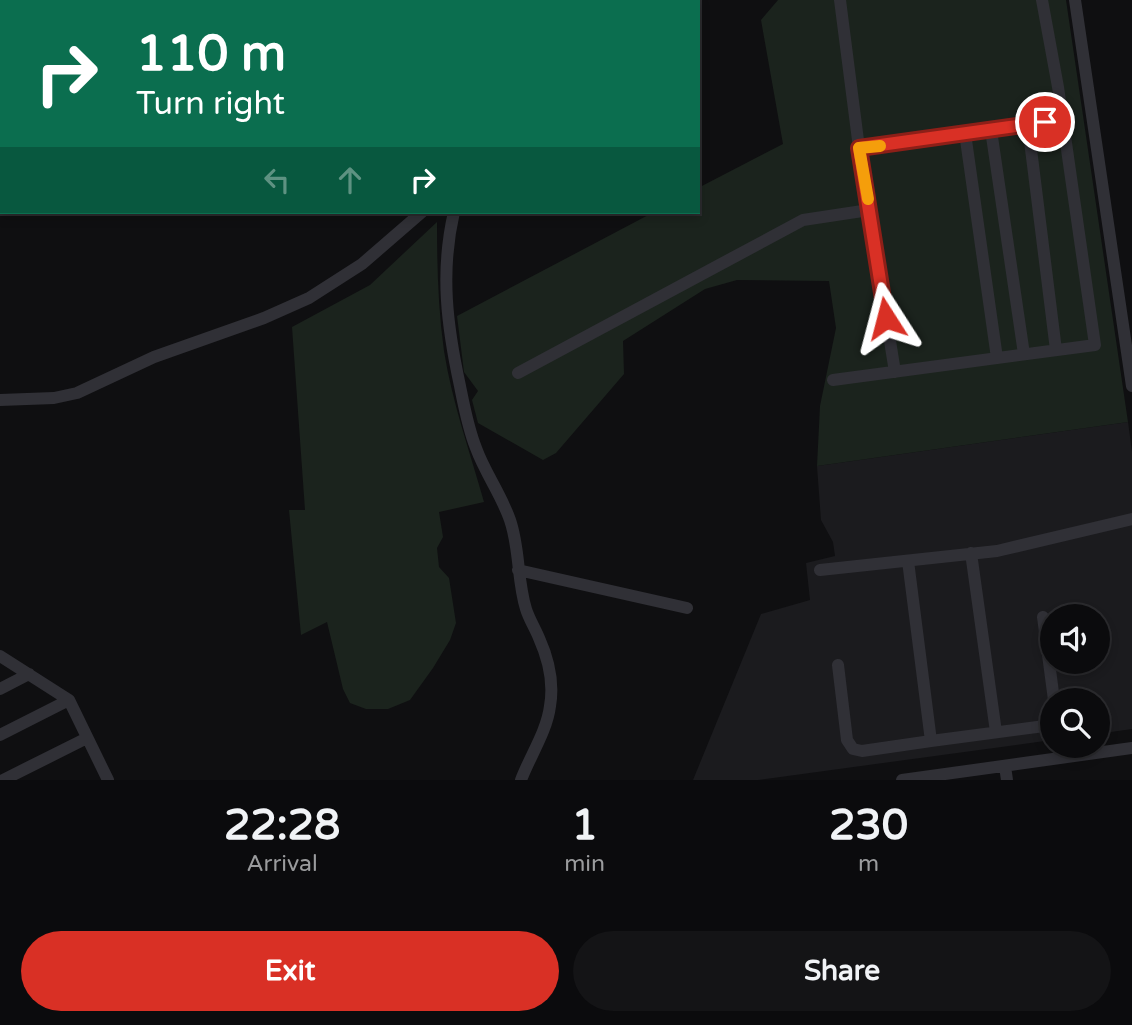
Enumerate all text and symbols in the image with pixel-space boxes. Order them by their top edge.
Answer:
text: 110 m [136,25,286,84]
icon: right [21,28,112,119]
text: Turn right [136,85,285,123]
pin [1015,92,1075,152]
icon: arrive [1026,103,1064,141]
icon: left [258,161,296,199]
icon: ahead [331,161,369,199]
icon: right [404,161,442,199]
position arrow [849,281,923,355]
map controls [1040,604,1110,758]
button: sound [1040,604,1110,674]
button: search [1040,688,1110,758]
text: 22:28 [224,800,340,851]
text: 1 [571,800,598,851]
text: 230 [829,800,908,851]
text: Arrival [247,850,318,878]
text: min [564,850,605,878]
text: m [858,850,879,878]
button: Exit [21,931,559,1011]
button: Share [573,931,1111,1011]

